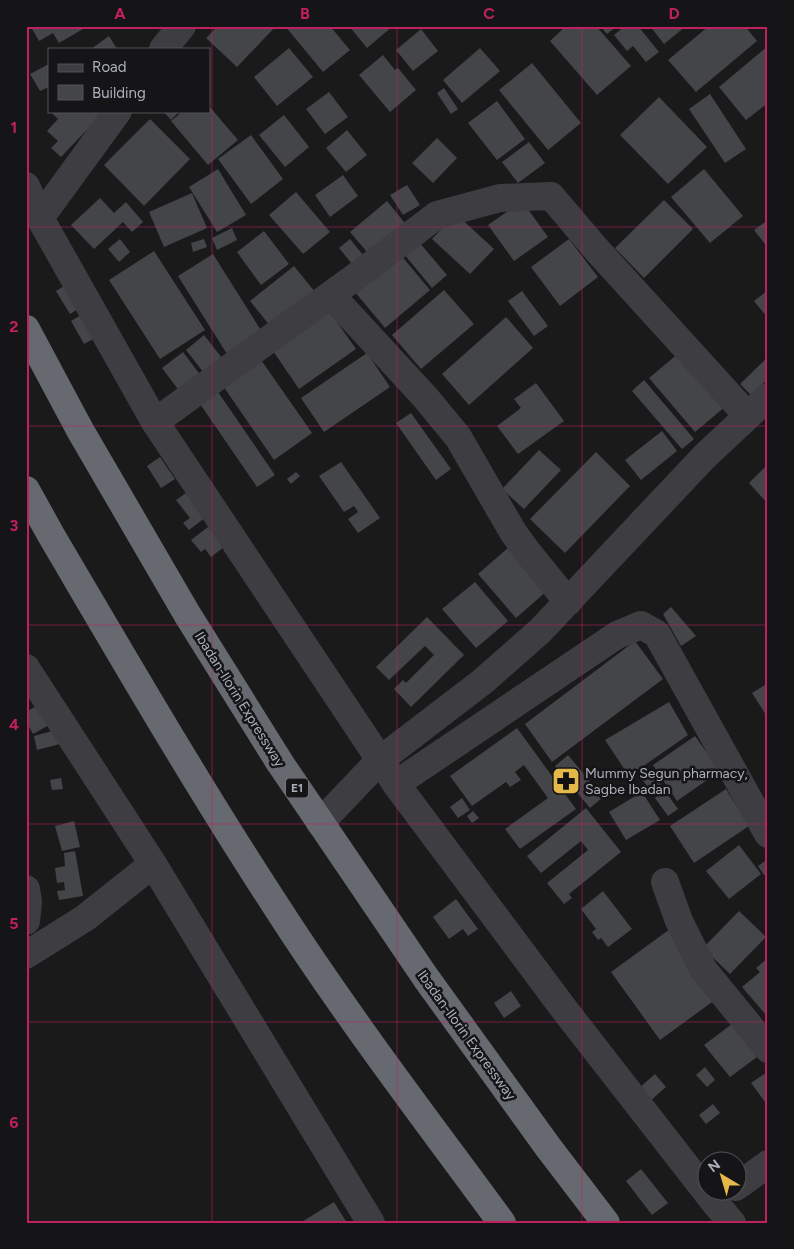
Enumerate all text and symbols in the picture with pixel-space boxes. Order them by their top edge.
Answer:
text: A [114,4,126,23]
text: B [300,4,310,23]
text: C [483,4,495,23]
text: D [668,4,680,23]
legend [48,48,210,112]
text: Road [92,58,127,76]
text: Building [92,84,146,102]
text: 1 [11,118,17,137]
text: 2 [9,317,19,336]
text: 3 [10,516,19,535]
street label: Ibadan-Ilorin Expressway [191,629,289,771]
text: 4 [9,715,19,734]
place label: Mummy Segun pharmacy, Sagbe Ibadan [585,765,748,798]
pharmacy icon: Mummy Segun pharmacy, Sagbe Ibadan [551,766,581,796]
road number: E1 [286,778,308,798]
text: 5 [9,914,19,933]
street label: Ibadan-Ilorin Expressway [414,967,520,1104]
text: 6 [9,1113,19,1132]
north arrow [696,1152,746,1202]
text: N [705,1156,724,1176]

